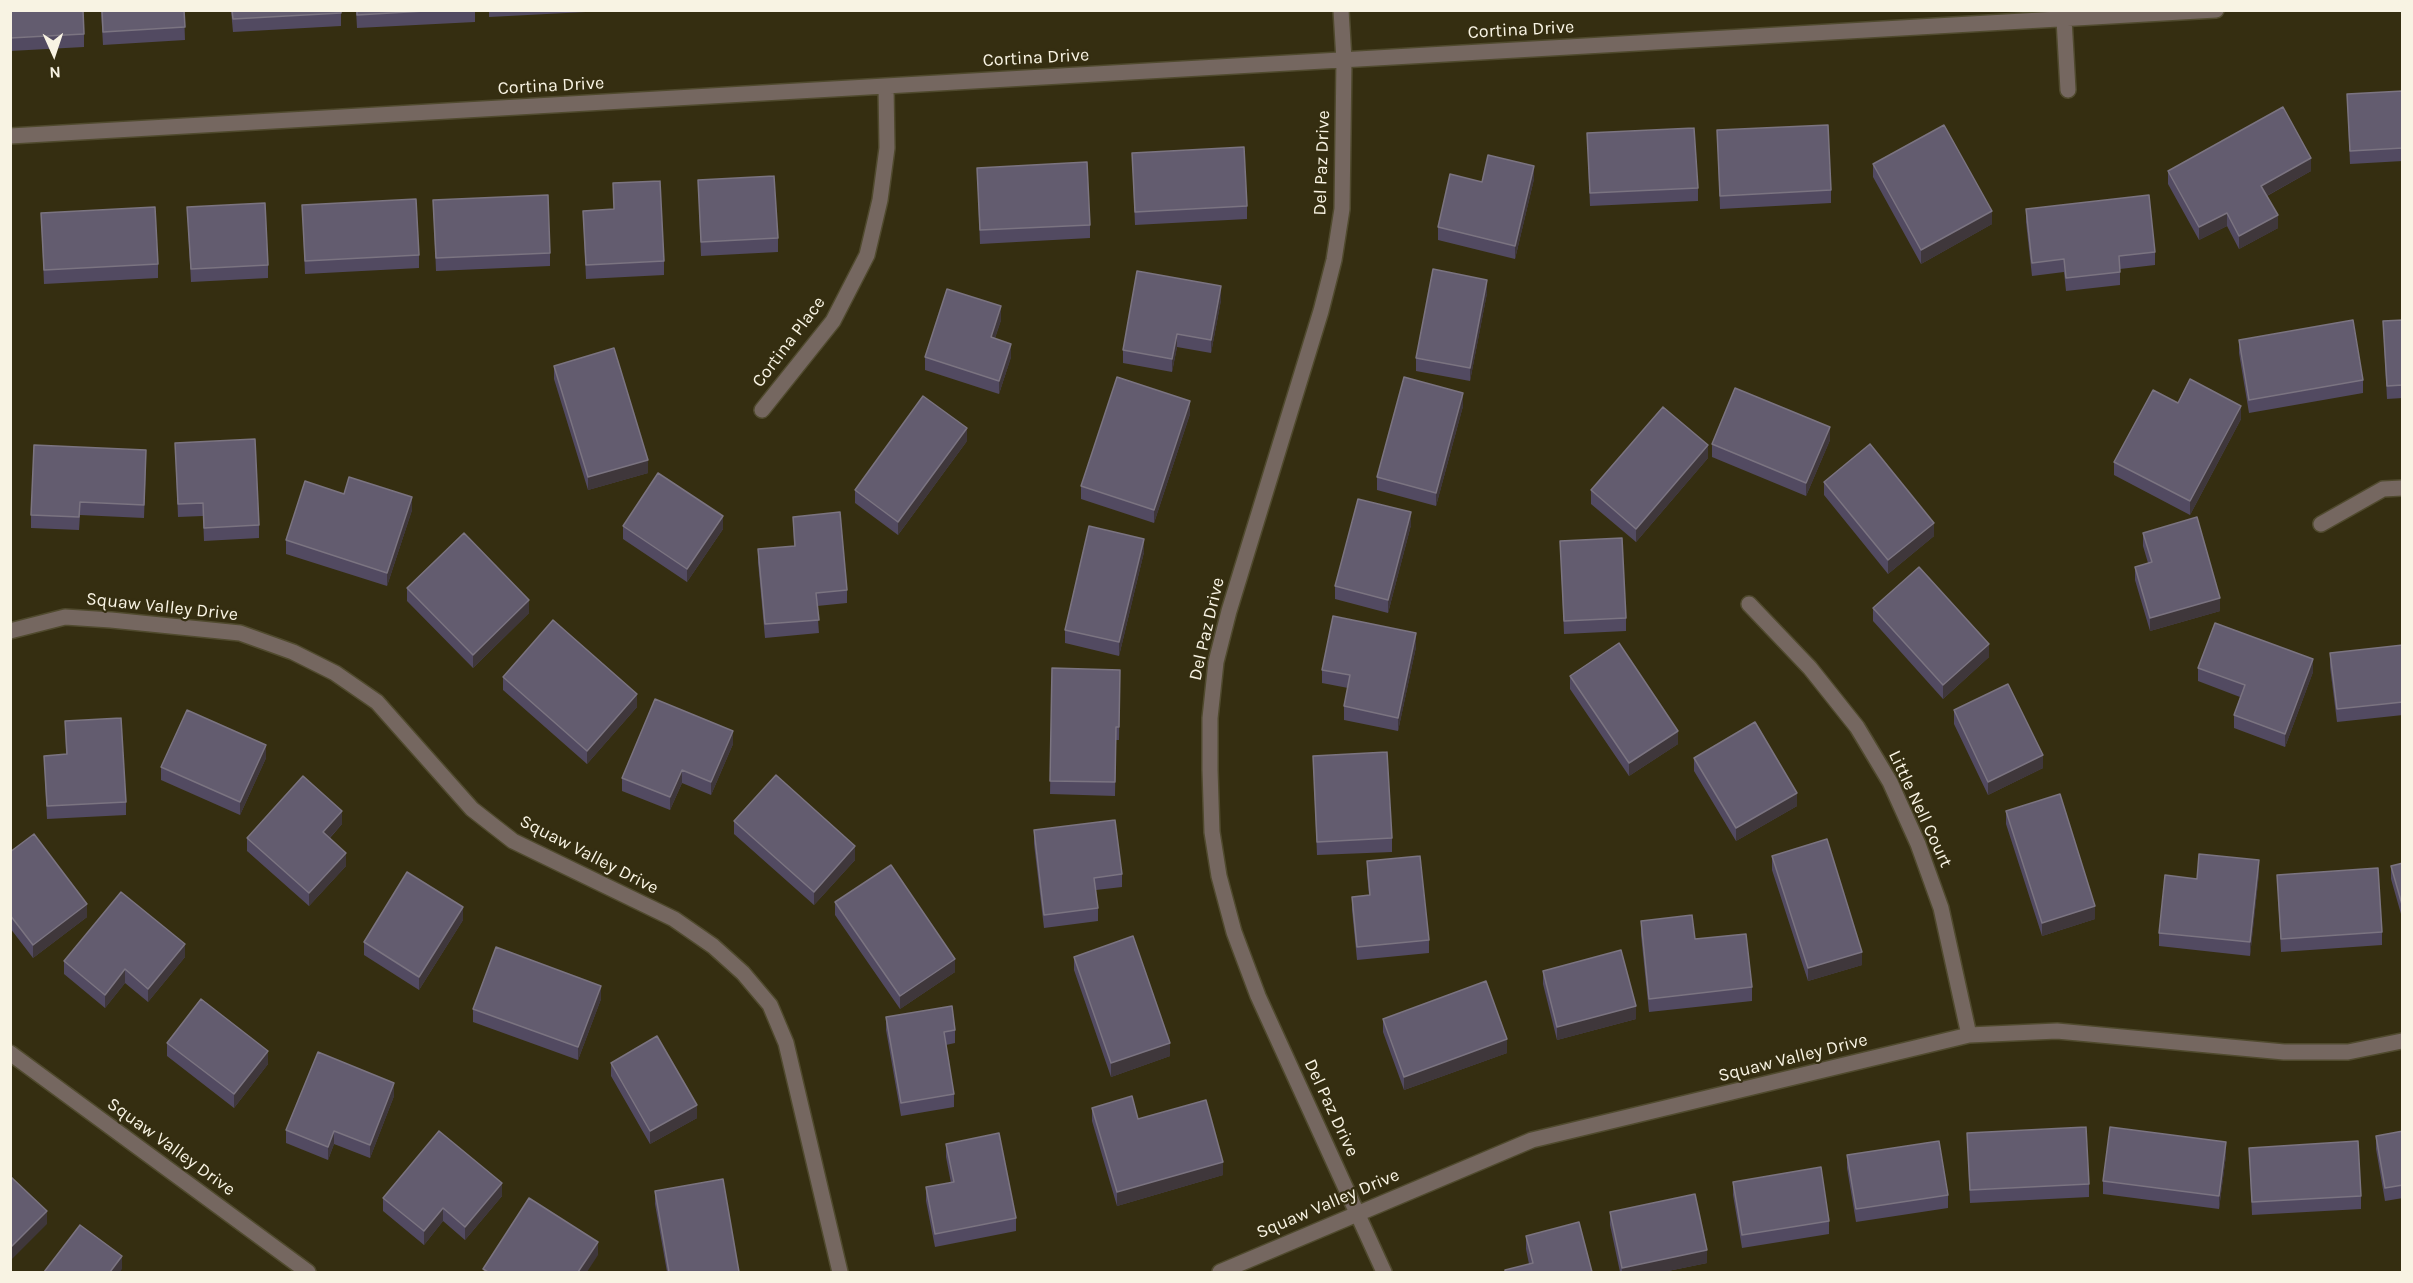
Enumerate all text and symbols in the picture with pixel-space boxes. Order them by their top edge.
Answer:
street label: Cortina Drive [1467,16,1575,44]
north arrow [24,24,84,84]
street label: Cortina Drive [982,44,1090,72]
text: N [49,63,61,82]
street label: Cortina Drive [497,72,605,100]
street label: Del Paz Drive [1309,110,1335,216]
street label: Cortina Place [748,292,830,392]
street label: Del Paz Drive [1185,575,1229,683]
street label: Squaw Valley Drive [85,588,239,626]
street label: Little Nell Court [1883,747,1957,871]
street label: Squaw Valley Drive [516,811,662,899]
street label: Squaw Valley Drive [1716,1029,1870,1087]
street label: Del Paz Drive [1299,1056,1363,1160]
street label: Squaw Valley Drive [103,1093,239,1201]
street label: Squaw Valley Drive [1253,1164,1403,1244]

